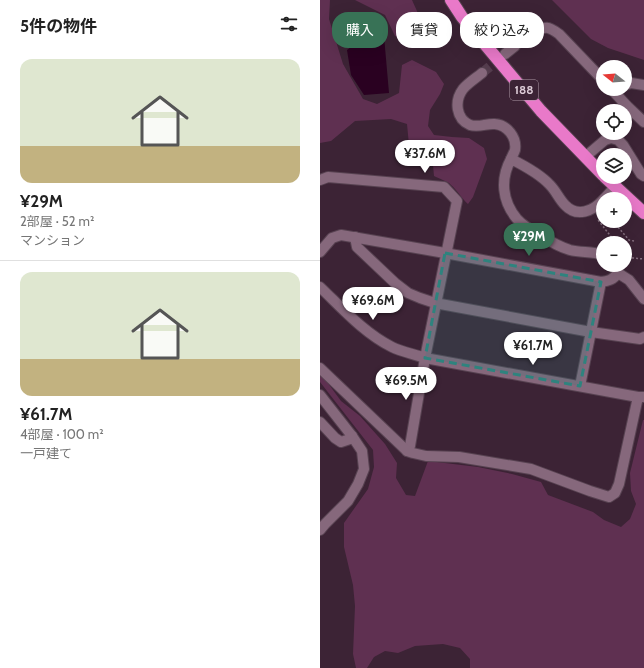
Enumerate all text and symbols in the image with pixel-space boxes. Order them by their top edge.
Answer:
chip: 購入 [332,12,388,48]
chip: 賃貸 [396,12,452,48]
chip: 絞り込み [460,12,544,48]
icon: filters [278,13,300,35]
text: 5件の物件 [20,16,97,36]
north arrow [596,60,632,96]
map controls [596,60,632,272]
road number: 188 [510,80,538,100]
icon: home [124,85,196,157]
button: locate [596,104,632,140]
pin: ¥37.6M [392,140,458,174]
text: ¥37.6M [404,145,446,161]
button: layers [596,148,632,184]
text: ¥29M [20,191,63,211]
button: + [596,192,632,228]
text: 2部屋 · 52 m² [20,213,94,229]
pin: ¥29M [505,223,553,257]
text: ¥29M [513,228,545,244]
text: マンション [20,232,85,248]
button: − [596,236,632,272]
pin: ¥69.6M [340,287,406,321]
text: ¥69.6M [351,292,395,308]
icon: home [124,298,196,370]
pin: ¥61.7M [500,332,566,366]
text: ¥61.7M [513,337,553,353]
pin: ¥69.5M [373,367,439,401]
text: ¥69.5M [385,372,427,388]
text: ¥61.7M [20,404,72,424]
text: 4部屋 · 100 m² [20,426,104,442]
text: 一戸建て [20,445,72,461]

